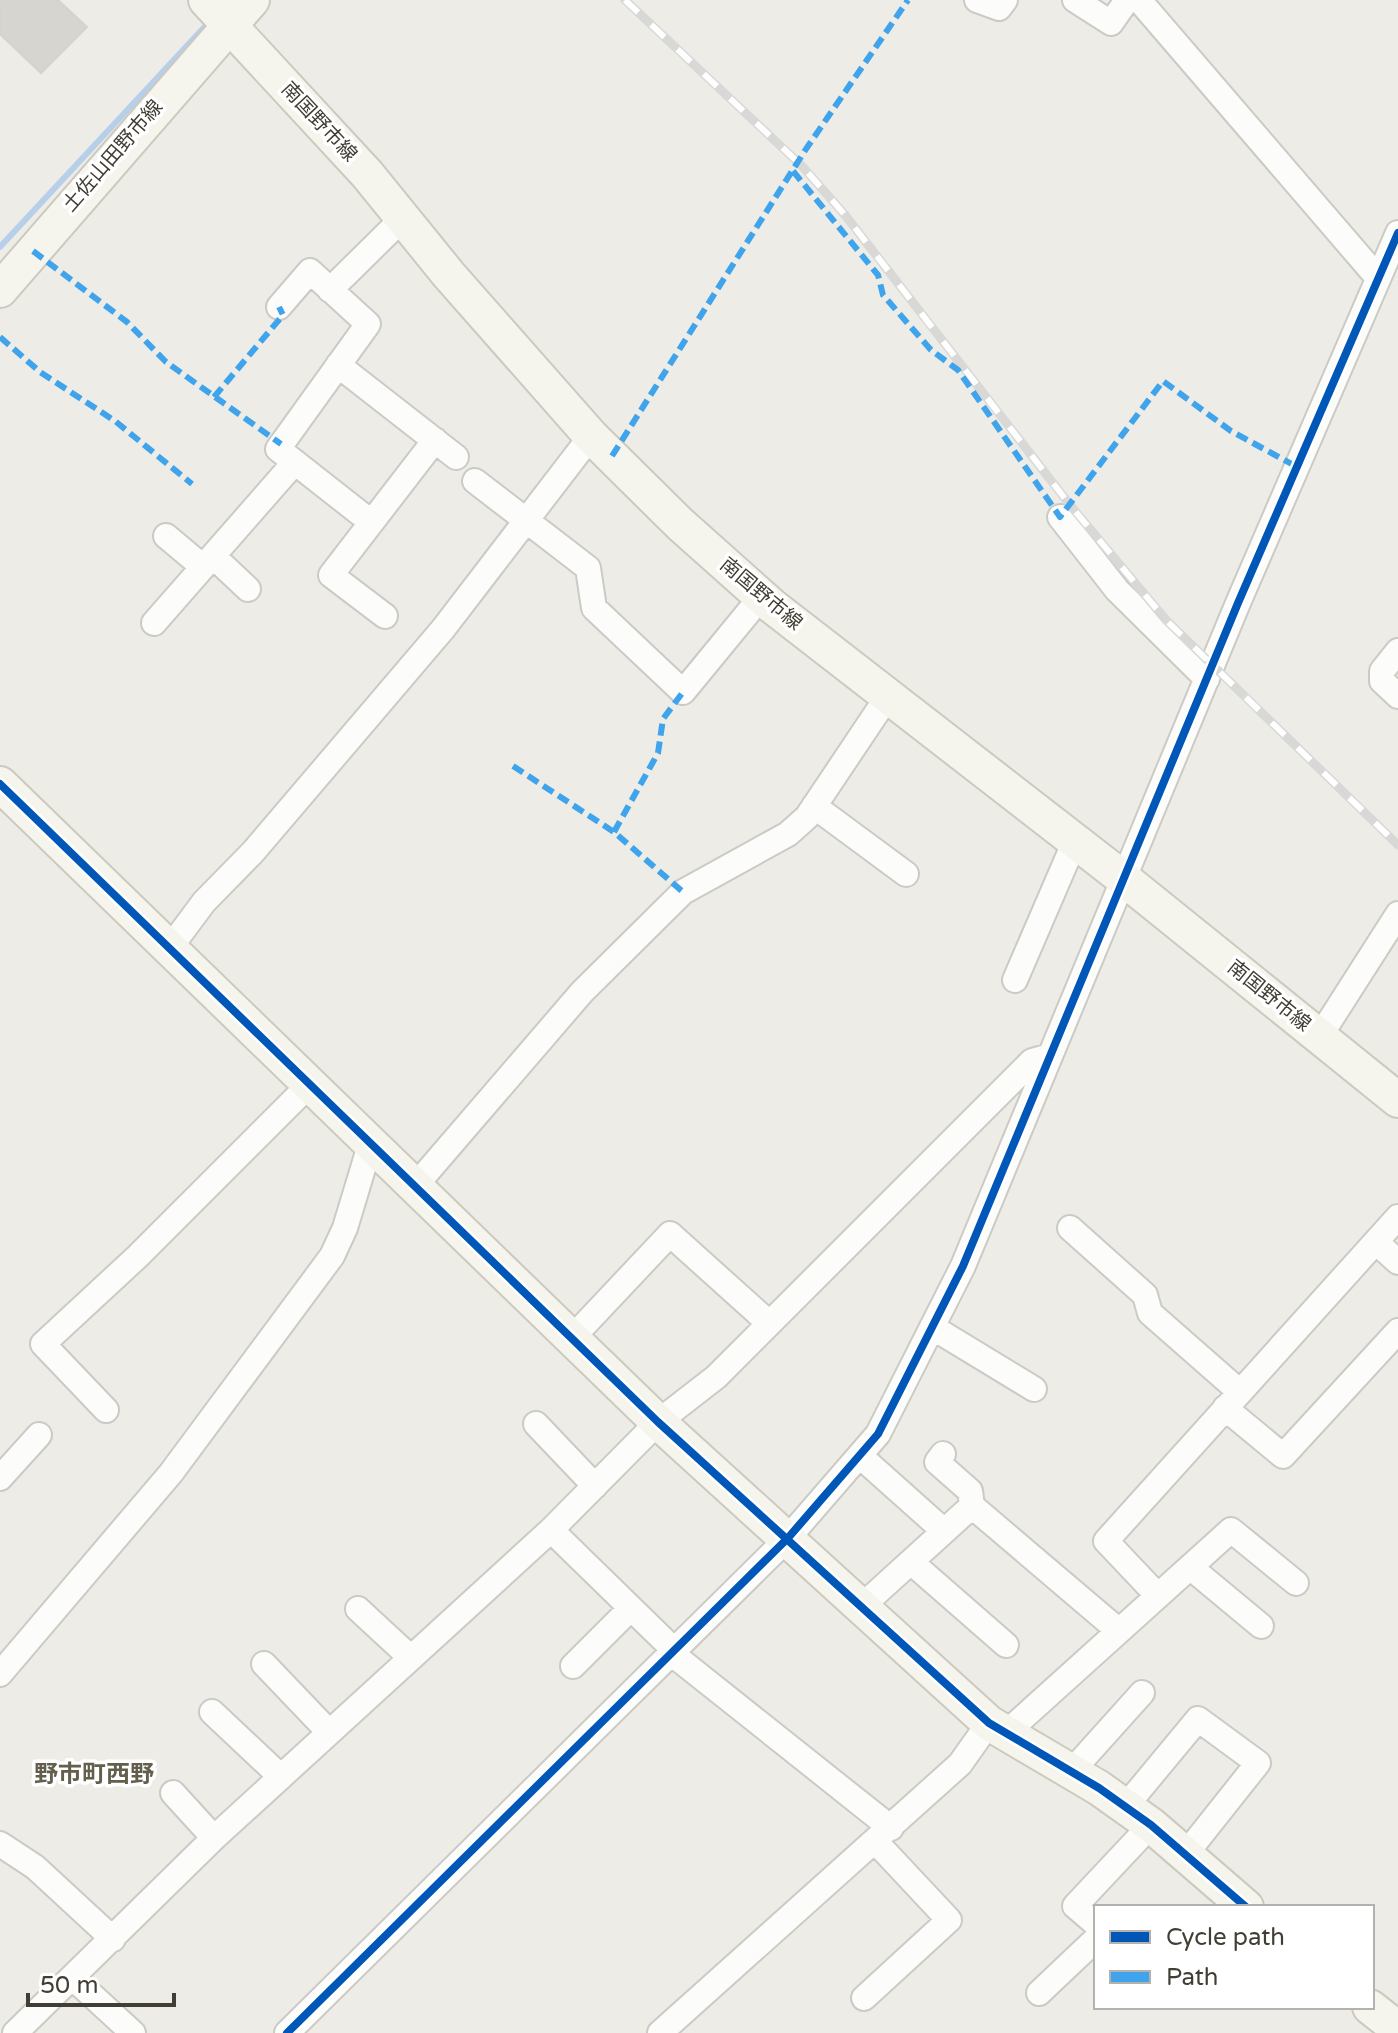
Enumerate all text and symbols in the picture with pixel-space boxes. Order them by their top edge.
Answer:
street label: 南国野市線 [276,77,362,167]
street label: 土佐山田野市線 [58,95,168,217]
street label: 南国野市線 [715,553,807,635]
street label: 南国野市線 [1223,955,1315,1037]
district label: 野市町西野 [34,1760,154,1789]
legend [1094,1905,1374,2009]
text: Cycle path [1166,1923,1285,1952]
scale bar [28,1957,174,2007]
text: Path [1166,1963,1219,1992]
text: 50 m [40,1971,98,2000]

